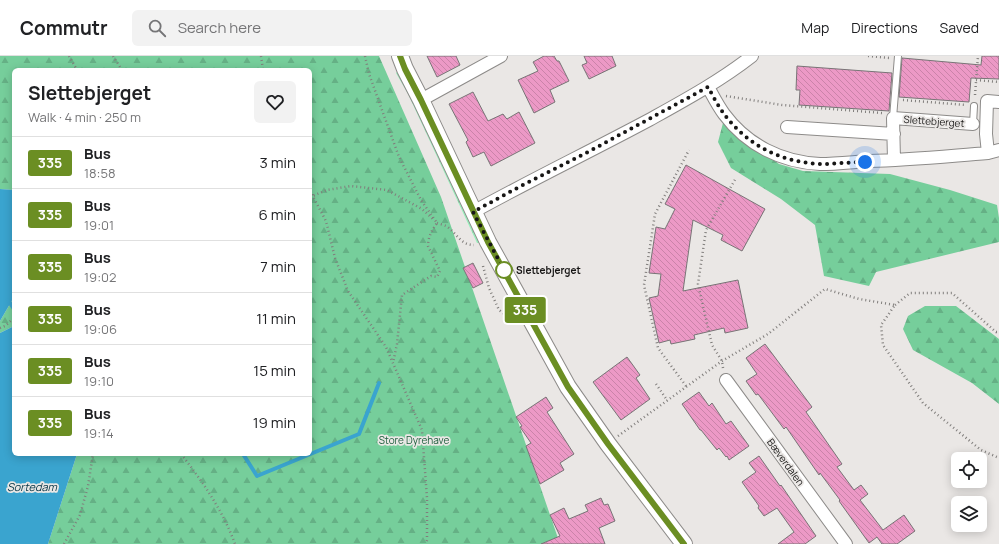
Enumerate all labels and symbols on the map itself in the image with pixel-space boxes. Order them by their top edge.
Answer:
street label: Slettebjerget [903,112,965,130]
your location [855,152,875,172]
marker: Slettebjerget [495,261,513,279]
place label: Slettebjerget [516,263,581,277]
line badge: 335 [502,297,548,323]
park label: Store Dyrehave [379,433,449,447]
street label: Bæverdalen [764,436,808,488]
water label: Sortedam [7,479,58,494]

